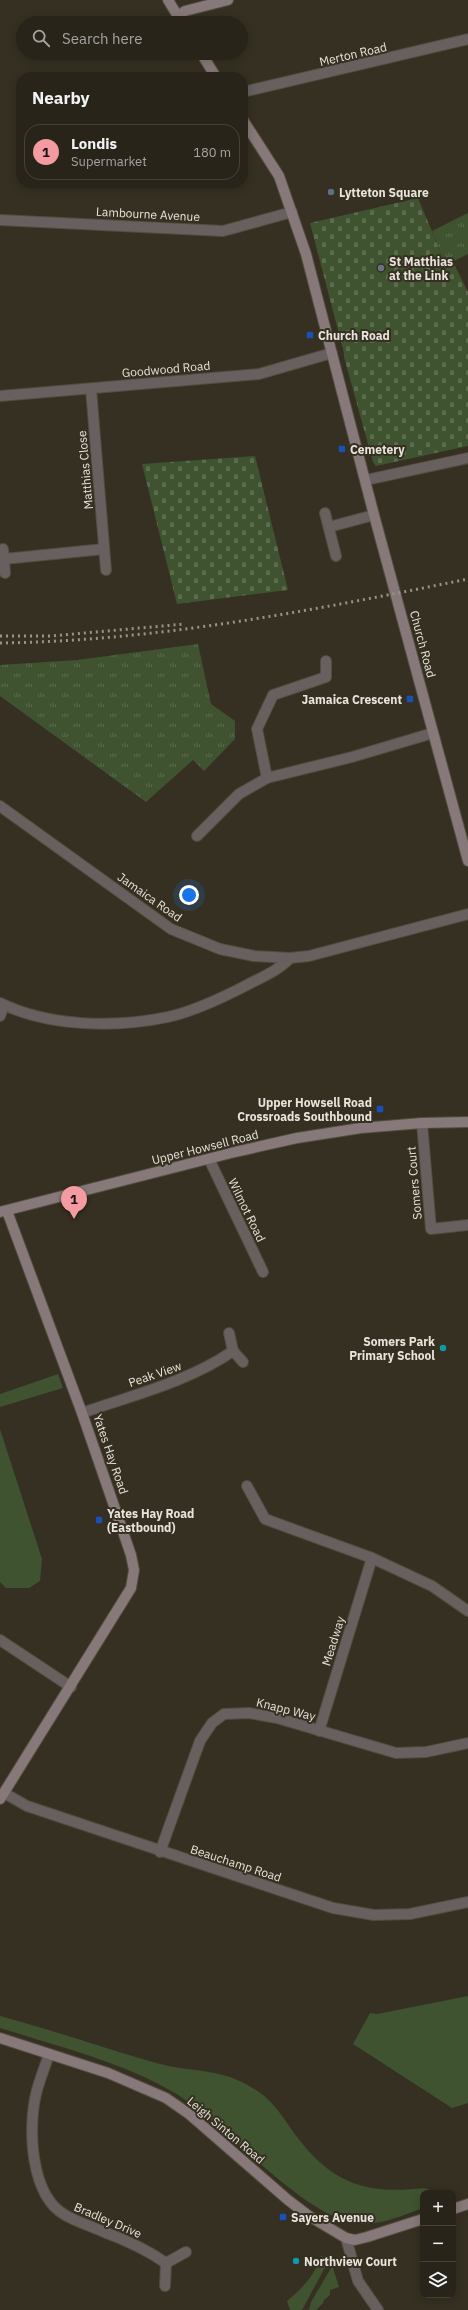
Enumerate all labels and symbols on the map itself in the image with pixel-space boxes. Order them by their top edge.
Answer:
street label: Merton Road [318,39,388,69]
place label: Lytteton Square [339,185,429,200]
marker: Lytteton Square [326,187,336,197]
street label: Lambourne Avenue [96,204,201,224]
place label: St Matthias at the Link [389,254,453,283]
marker: St Matthias at the Link [376,263,386,273]
place label: Church Road [318,328,390,343]
marker: Church Road [305,330,315,340]
street label: Goodwood Road [121,358,211,380]
street label: Matthias Close [74,429,96,510]
place label: Cemetery [350,442,405,457]
marker: Cemetery [337,444,347,454]
street label: Church Road [407,609,439,679]
place label: Jamaica Crescent [302,692,402,707]
marker: Jamaica Crescent [405,694,415,704]
street label: Jamaica Road [115,869,185,925]
your location [179,885,199,905]
place label: Upper Howsell Road Crossroads Southbound [237,1095,372,1124]
marker: Upper Howsell Road Crossroads Southbound [375,1104,385,1114]
street label: Upper Howsell Road [150,1126,260,1168]
street label: Somers Court [403,1146,425,1220]
street label: Wilmot Road [225,1176,269,1244]
pin: 1 [61,1186,87,1219]
place label: Somers Park Primary School [349,1334,435,1363]
marker: Somers Park Primary School [438,1343,448,1353]
street label: Peak View [126,1358,184,1390]
street label: Yates Hay Road [90,1412,132,1496]
place label: Yates Hay Road (Eastbound) [107,1506,194,1535]
marker: Yates Hay Road (Eastbound) [94,1515,104,1525]
street label: Meadway [318,1614,348,1668]
street label: Knapp Way [255,1694,317,1724]
street label: Beauchamp Road [189,1841,283,1885]
street label: Leigh Sinton Road [184,2093,268,2167]
street label: Bradley Drive [72,2199,144,2241]
place label: Sayers Avenue [291,2210,374,2225]
marker: Sayers Avenue [278,2212,288,2222]
place label: Northview Court [304,2254,397,2269]
marker: Northview Court [291,2256,301,2266]

